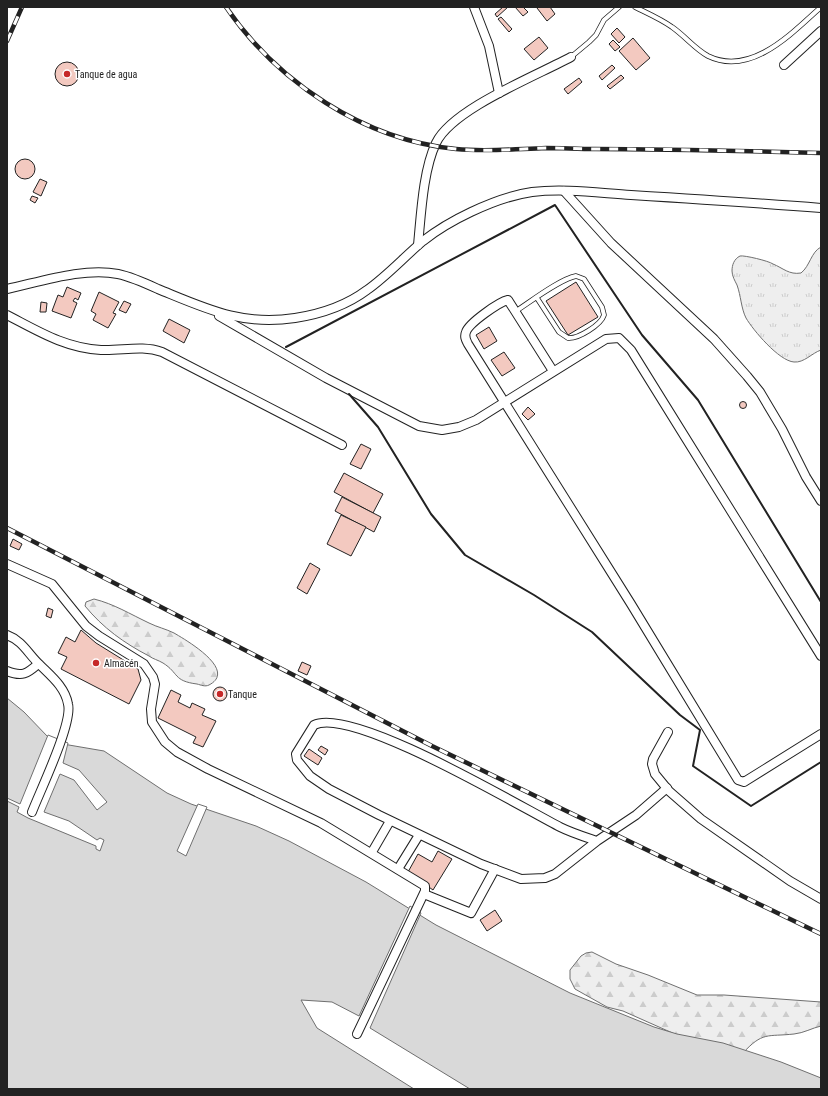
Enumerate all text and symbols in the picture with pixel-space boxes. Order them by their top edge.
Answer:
marker: Tanque de agua [62,69,72,79]
place label: Tanque de agua [75,69,138,80]
marker: Almacén [91,658,101,668]
place label: Almacén [104,658,139,669]
marker: Tanque [215,689,225,699]
place label: Tanque [228,689,257,700]

